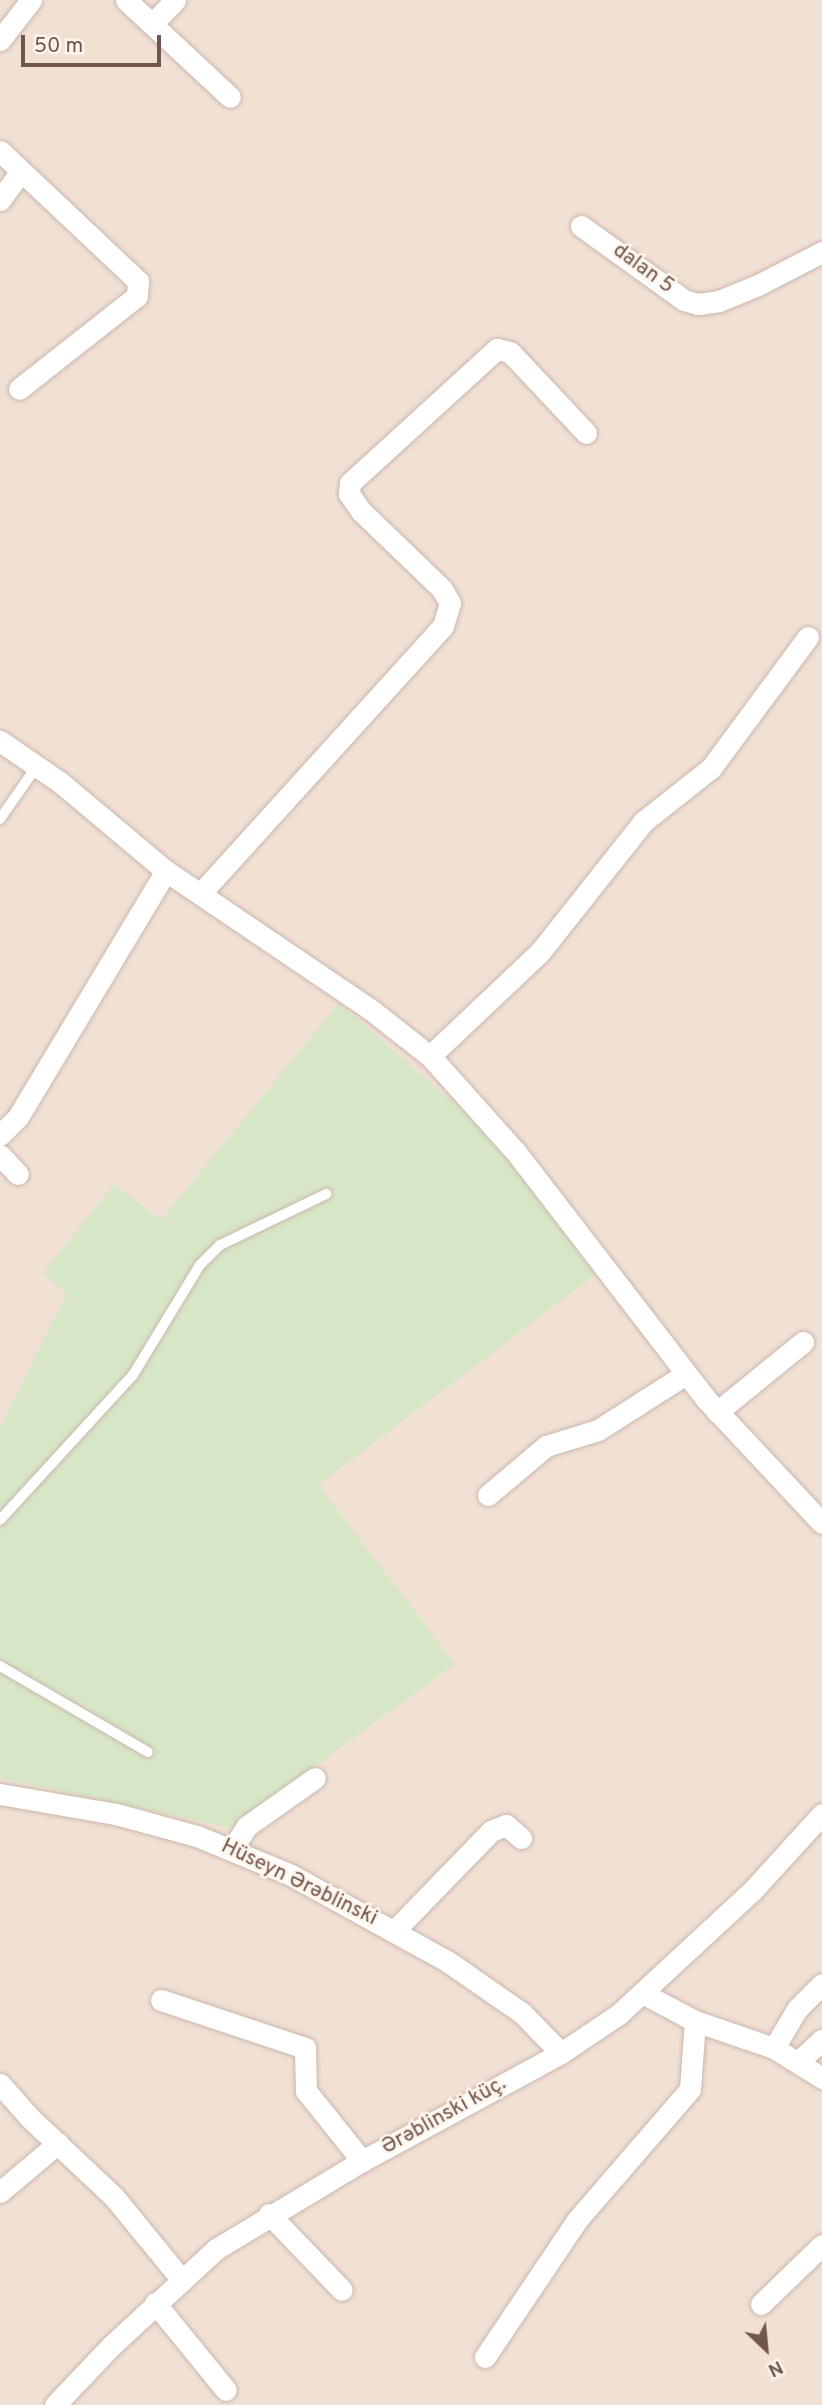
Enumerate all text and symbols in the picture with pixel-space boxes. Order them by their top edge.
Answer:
scale bar [24,21,164,65]
text: 50 m [34,33,83,60]
street label: dalan 5 [607,238,679,300]
street label: Hüseyn Ərəblinski [217,1834,381,1932]
street label: Ərəblinski küç. [377,2071,511,2161]
north arrow [731,2314,801,2384]
text: N [764,2354,787,2382]

